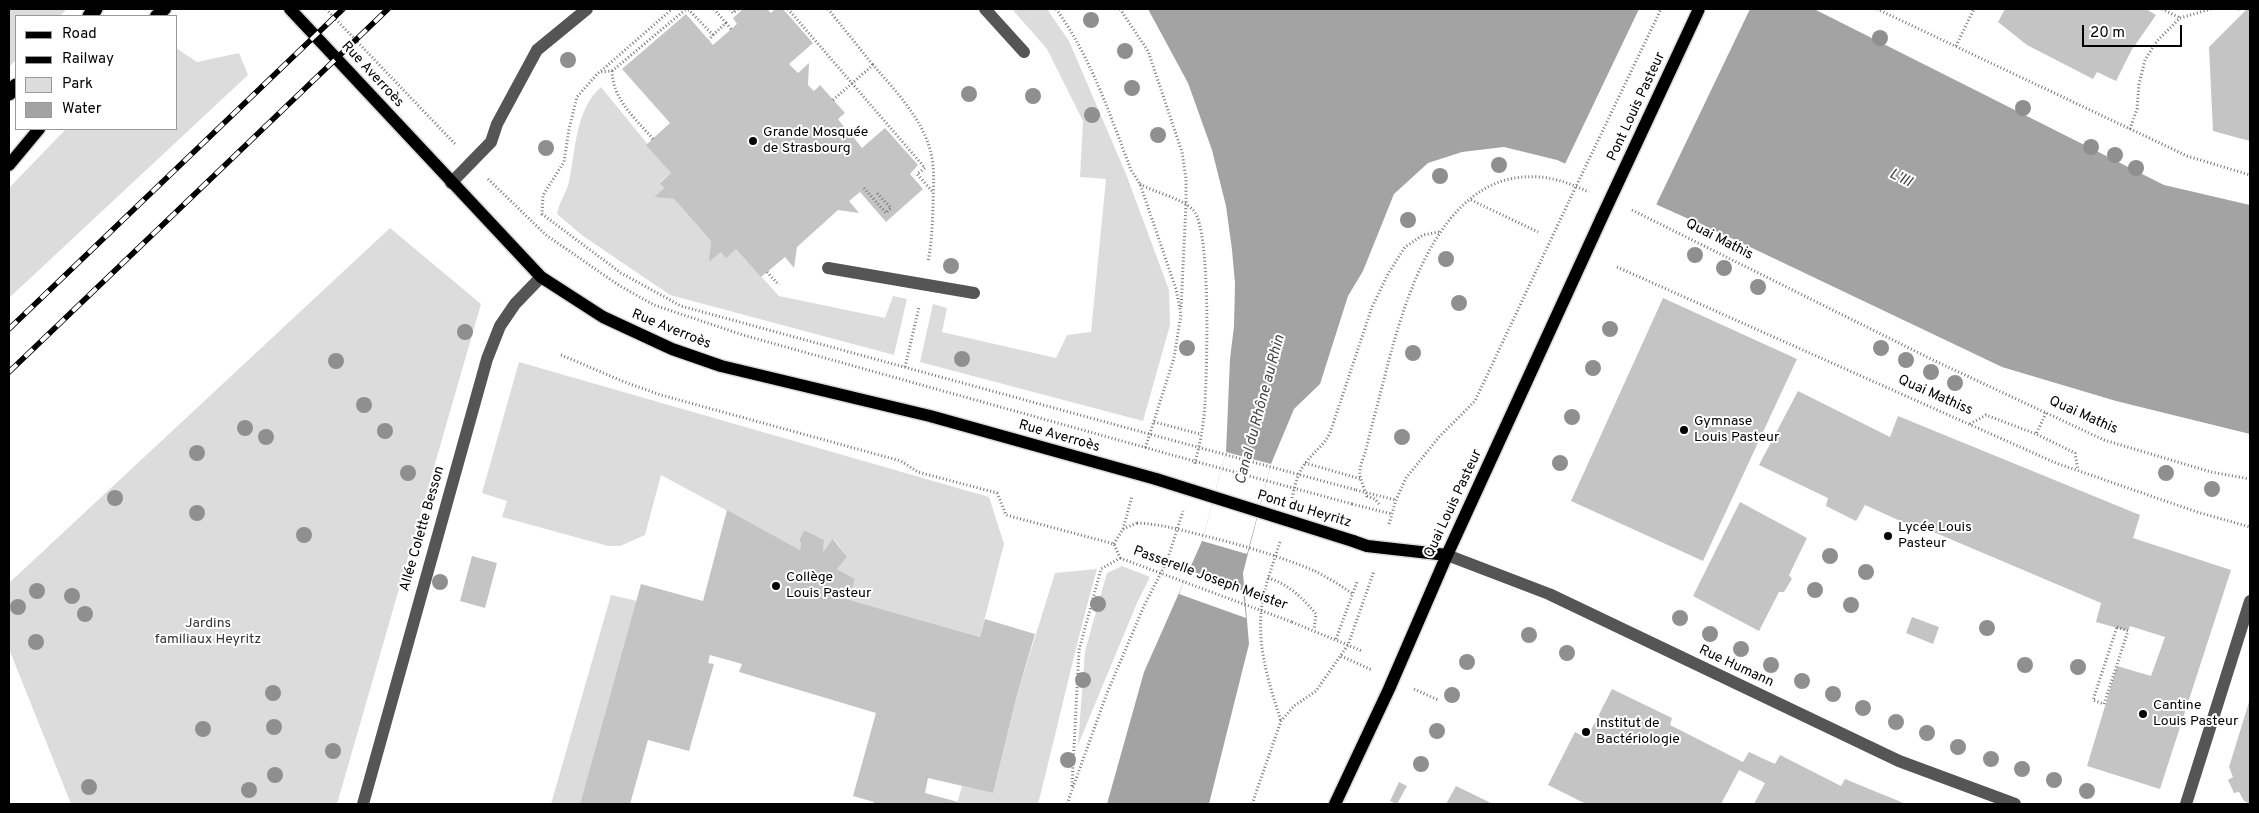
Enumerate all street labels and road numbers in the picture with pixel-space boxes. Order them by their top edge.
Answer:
street label: Rue Averroès [337,39,407,111]
street label: Pont Louis Pasteur [1604,50,1670,164]
street label: Quai Mathis [1682,216,1756,264]
street label: Rue Averroès [629,306,713,354]
street label: Quai Mathiss [1895,372,1975,420]
street label: Quai Mathis [2046,393,2120,439]
street label: Rue Averroès [1016,417,1102,457]
street label: Quai Louis Pasteur [1421,447,1487,561]
street label: Allée Colette Besson [397,464,449,594]
street label: Pont du Heyritz [1255,488,1353,532]
street label: Passerelle Joseph Meister [1131,543,1289,615]
street label: Rue Humann [1696,642,1776,692]

